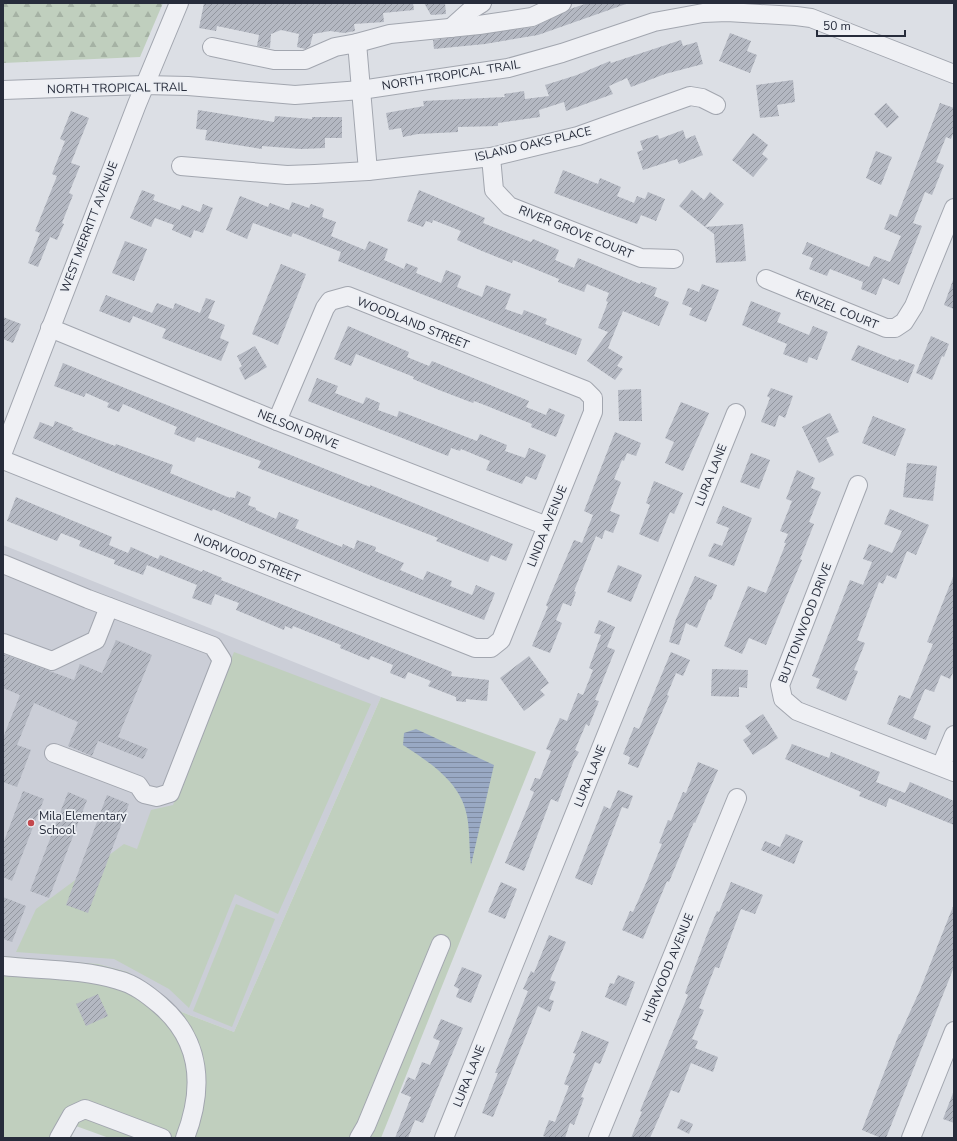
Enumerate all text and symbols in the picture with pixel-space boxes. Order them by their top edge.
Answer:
scale bar [817,12,905,38]
text: 50 m [823,18,851,34]
street label: NORTH TROPICAL TRAIL [381,56,522,94]
street label: NORTH TROPICAL TRAIL [47,79,188,97]
street label: ISLAND OAKS PLACE [473,123,593,165]
street label: WEST MERRITT AVENUE [57,159,121,295]
street label: RIVER GROVE COURT [516,202,636,263]
street label: KENZEL COURT [793,285,881,333]
street label: WOODLAND STREET [354,293,472,353]
street label: NELSON DRIVE [255,405,341,453]
street label: LURA LANE [691,442,731,508]
street label: LINDA AVENUE [523,483,571,569]
street label: NORWOOD STREET [192,529,303,587]
street label: BUTTONWOOD DRIVE [775,561,835,685]
street label: LURA LANE [570,743,610,809]
place label: Mila Elementary School [39,808,128,838]
marker: Mila Elementary School [26,818,36,828]
street label: HURWOOD AVENUE [639,911,697,1025]
street label: LURA LANE [449,1043,489,1109]

